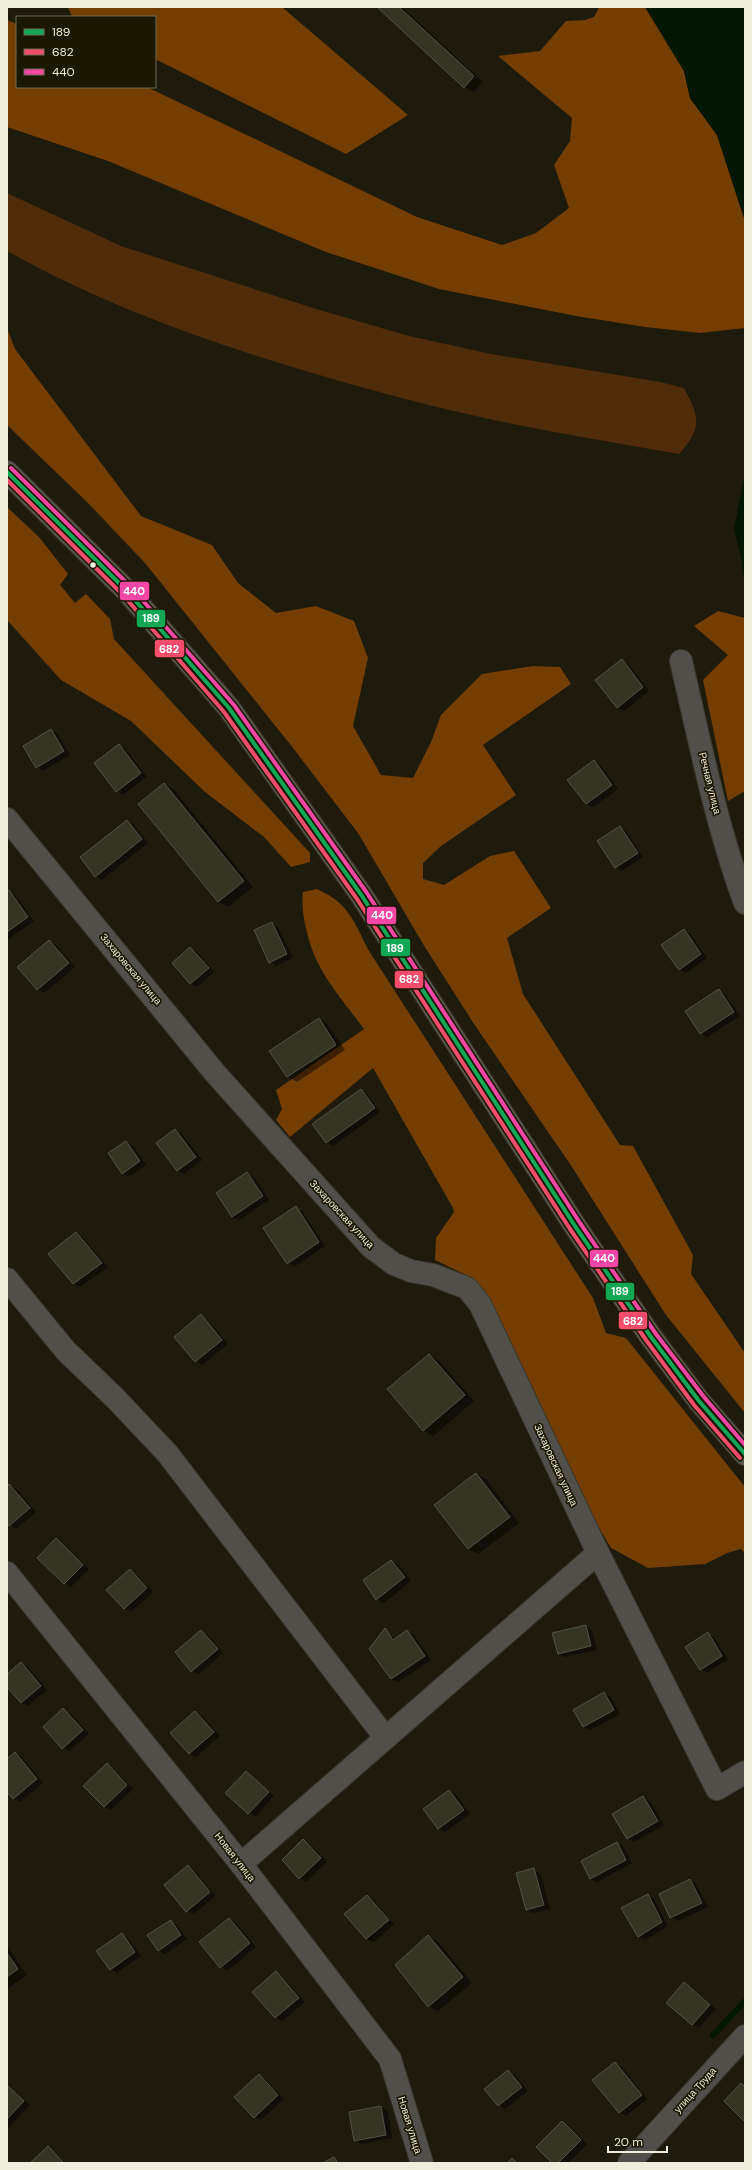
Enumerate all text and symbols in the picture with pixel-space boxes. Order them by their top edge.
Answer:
legend [16,16,156,88]
text: 189 [52,24,70,40]
text: 682 [52,44,74,60]
text: 440 [52,64,75,80]
unlabelled marker [88,560,98,570]
line badge: 440 [119,581,150,601]
text: 440 [123,584,145,598]
line badge: 189 [136,609,166,628]
text: 189 [142,611,160,625]
line badge: 682 [154,639,185,658]
text: 682 [159,642,179,656]
street label: Речная улица [696,751,724,816]
line badge: 440 [366,906,397,925]
text: 440 [371,908,393,922]
street label: Захаровская улица [97,931,165,1008]
line badge: 189 [380,938,411,957]
text: 189 [386,941,404,955]
line badge: 682 [394,970,424,989]
text: 682 [399,972,419,986]
street label: Захаровская улица [307,1177,377,1251]
line badge: 440 [589,1249,619,1268]
text: 440 [593,1251,615,1265]
line badge: 189 [605,1282,635,1301]
text: 189 [611,1284,629,1298]
line badge: 682 [618,1311,648,1330]
text: 682 [623,1314,643,1328]
street label: Захаровская улица [531,1422,581,1509]
street label: Новая улица [212,1830,259,1885]
street label: улица Труда [671,2064,719,2116]
street label: Новая улица [395,2095,425,2156]
scale bar [608,2128,667,2154]
text: 20 m [614,2134,643,2150]

